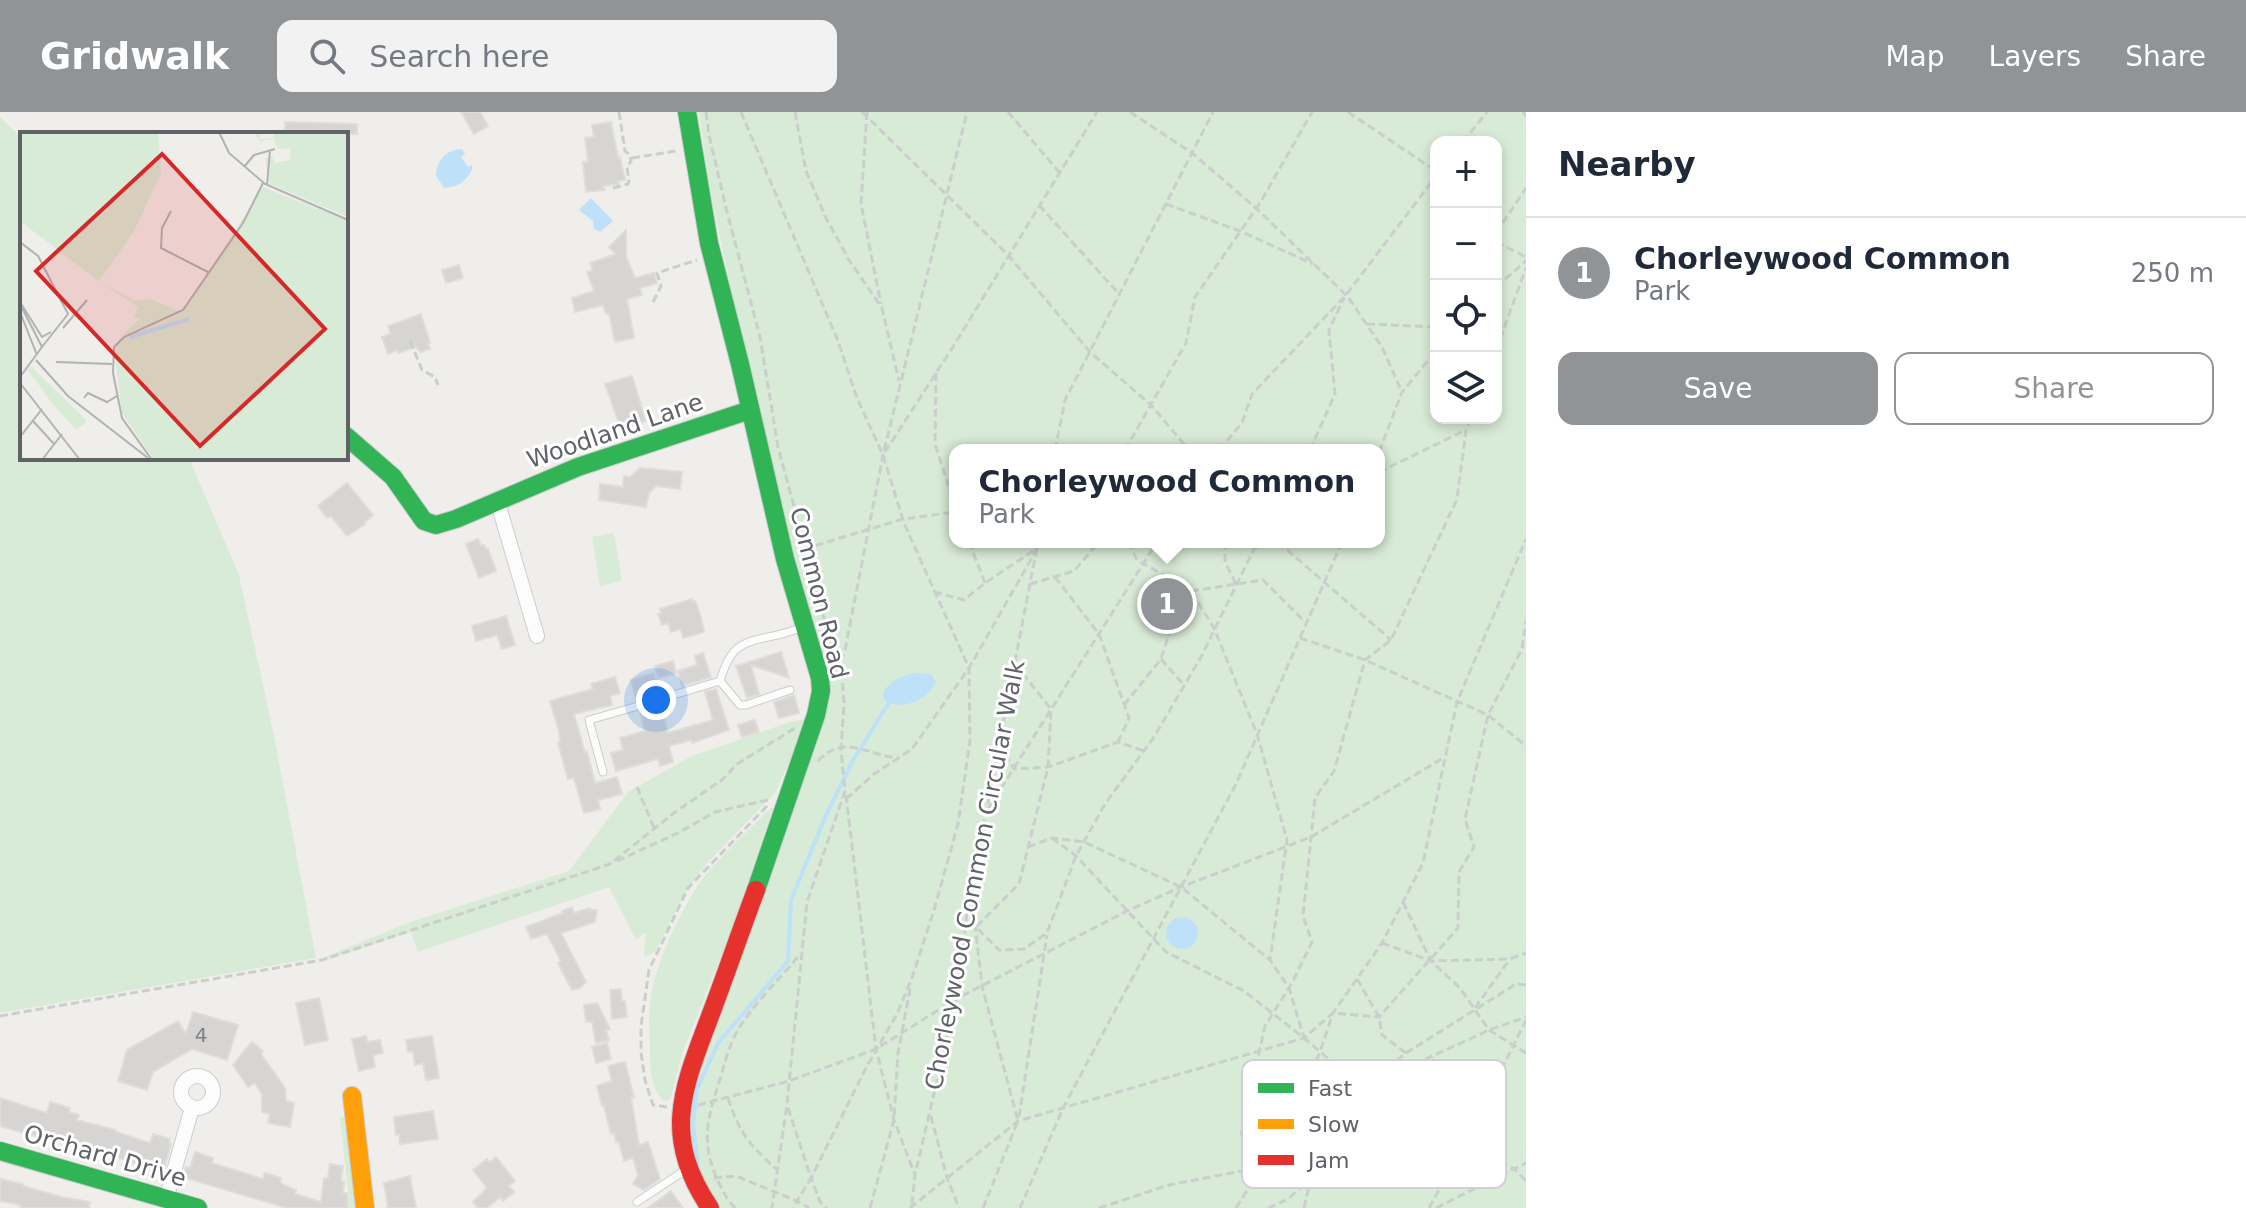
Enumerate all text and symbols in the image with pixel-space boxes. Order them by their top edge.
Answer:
search box [277,20,837,92]
text: Gridwalk [40,34,229,78]
icon: search [305,34,349,78]
text: Search here [369,39,549,74]
text: Map [1885,40,1945,73]
text: Layers [1989,40,2081,73]
text: Share [2125,40,2206,73]
inset map [20,132,348,460]
map controls [1430,136,1502,424]
button: + [1430,136,1502,208]
text: Nearby [1558,144,1696,184]
button: − [1430,208,1502,280]
text: Chorleywood Common [1634,241,2011,276]
text: 1 [1575,258,1593,288]
text: 250 m [2131,258,2214,288]
text: Park [1634,276,1690,306]
button: locate [1430,280,1502,352]
button: layers [1430,352,1502,424]
button: Save [1558,352,1878,425]
button: Share [1894,352,2214,425]
street label: Woodland Lane [523,388,707,474]
popup [949,444,1385,548]
text: Chorleywood Common [979,464,1355,499]
text: Park [979,499,1035,529]
street label: Common Road [784,504,854,682]
pin: 1 [1141,574,1193,634]
street label: Chorleywood Common Circular Walk [920,658,1030,1092]
your location [636,680,676,720]
house number: 4 [195,1023,207,1047]
legend [1242,1060,1506,1188]
text: Fast [1308,1076,1353,1101]
text: Slow [1308,1112,1360,1137]
street label: Orchard Drive [21,1119,189,1193]
text: Jam [1306,1148,1349,1173]

